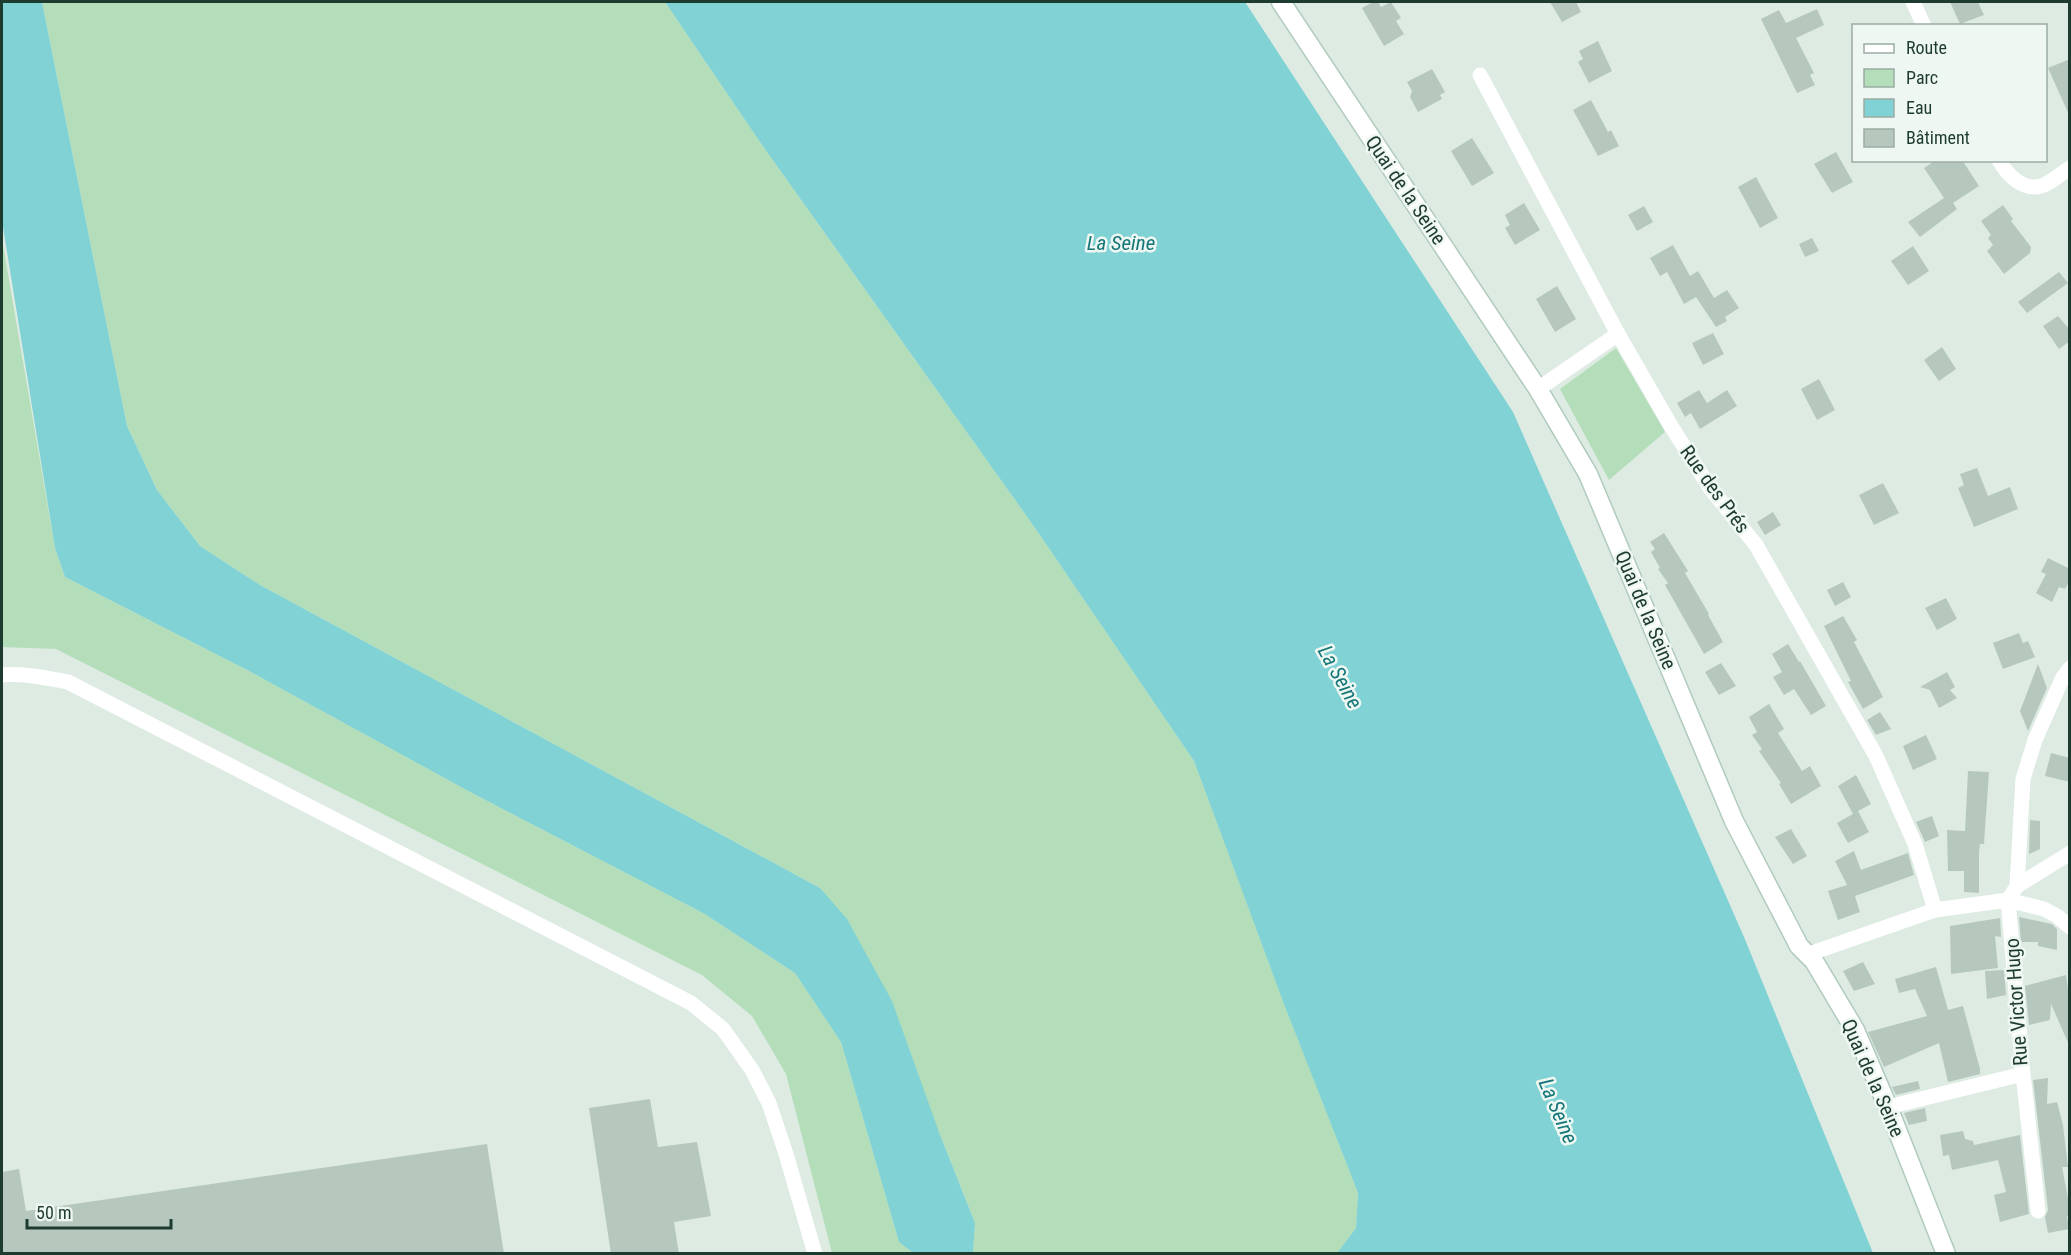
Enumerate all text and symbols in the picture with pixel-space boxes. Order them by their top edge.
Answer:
legend [1852,24,2047,162]
text: Route [1906,37,1947,58]
text: Parc [1906,67,1938,88]
text: Eau [1906,97,1932,118]
text: Bâtiment [1906,127,1970,148]
street label: Quai de la Seine [1361,131,1451,249]
water label: La Seine [1087,231,1155,255]
street label: Rue des Prés [1675,440,1755,538]
street label: Quai de la Seine [1610,547,1682,673]
water label: La Seine [1313,641,1367,713]
street label: Rue Victor Hugo [2000,937,2032,1067]
street label: Quai de la Seine [1836,1015,1910,1141]
water label: La Seine [1534,1075,1582,1147]
scale bar [27,1192,171,1230]
text: 50 m [36,1202,71,1223]

